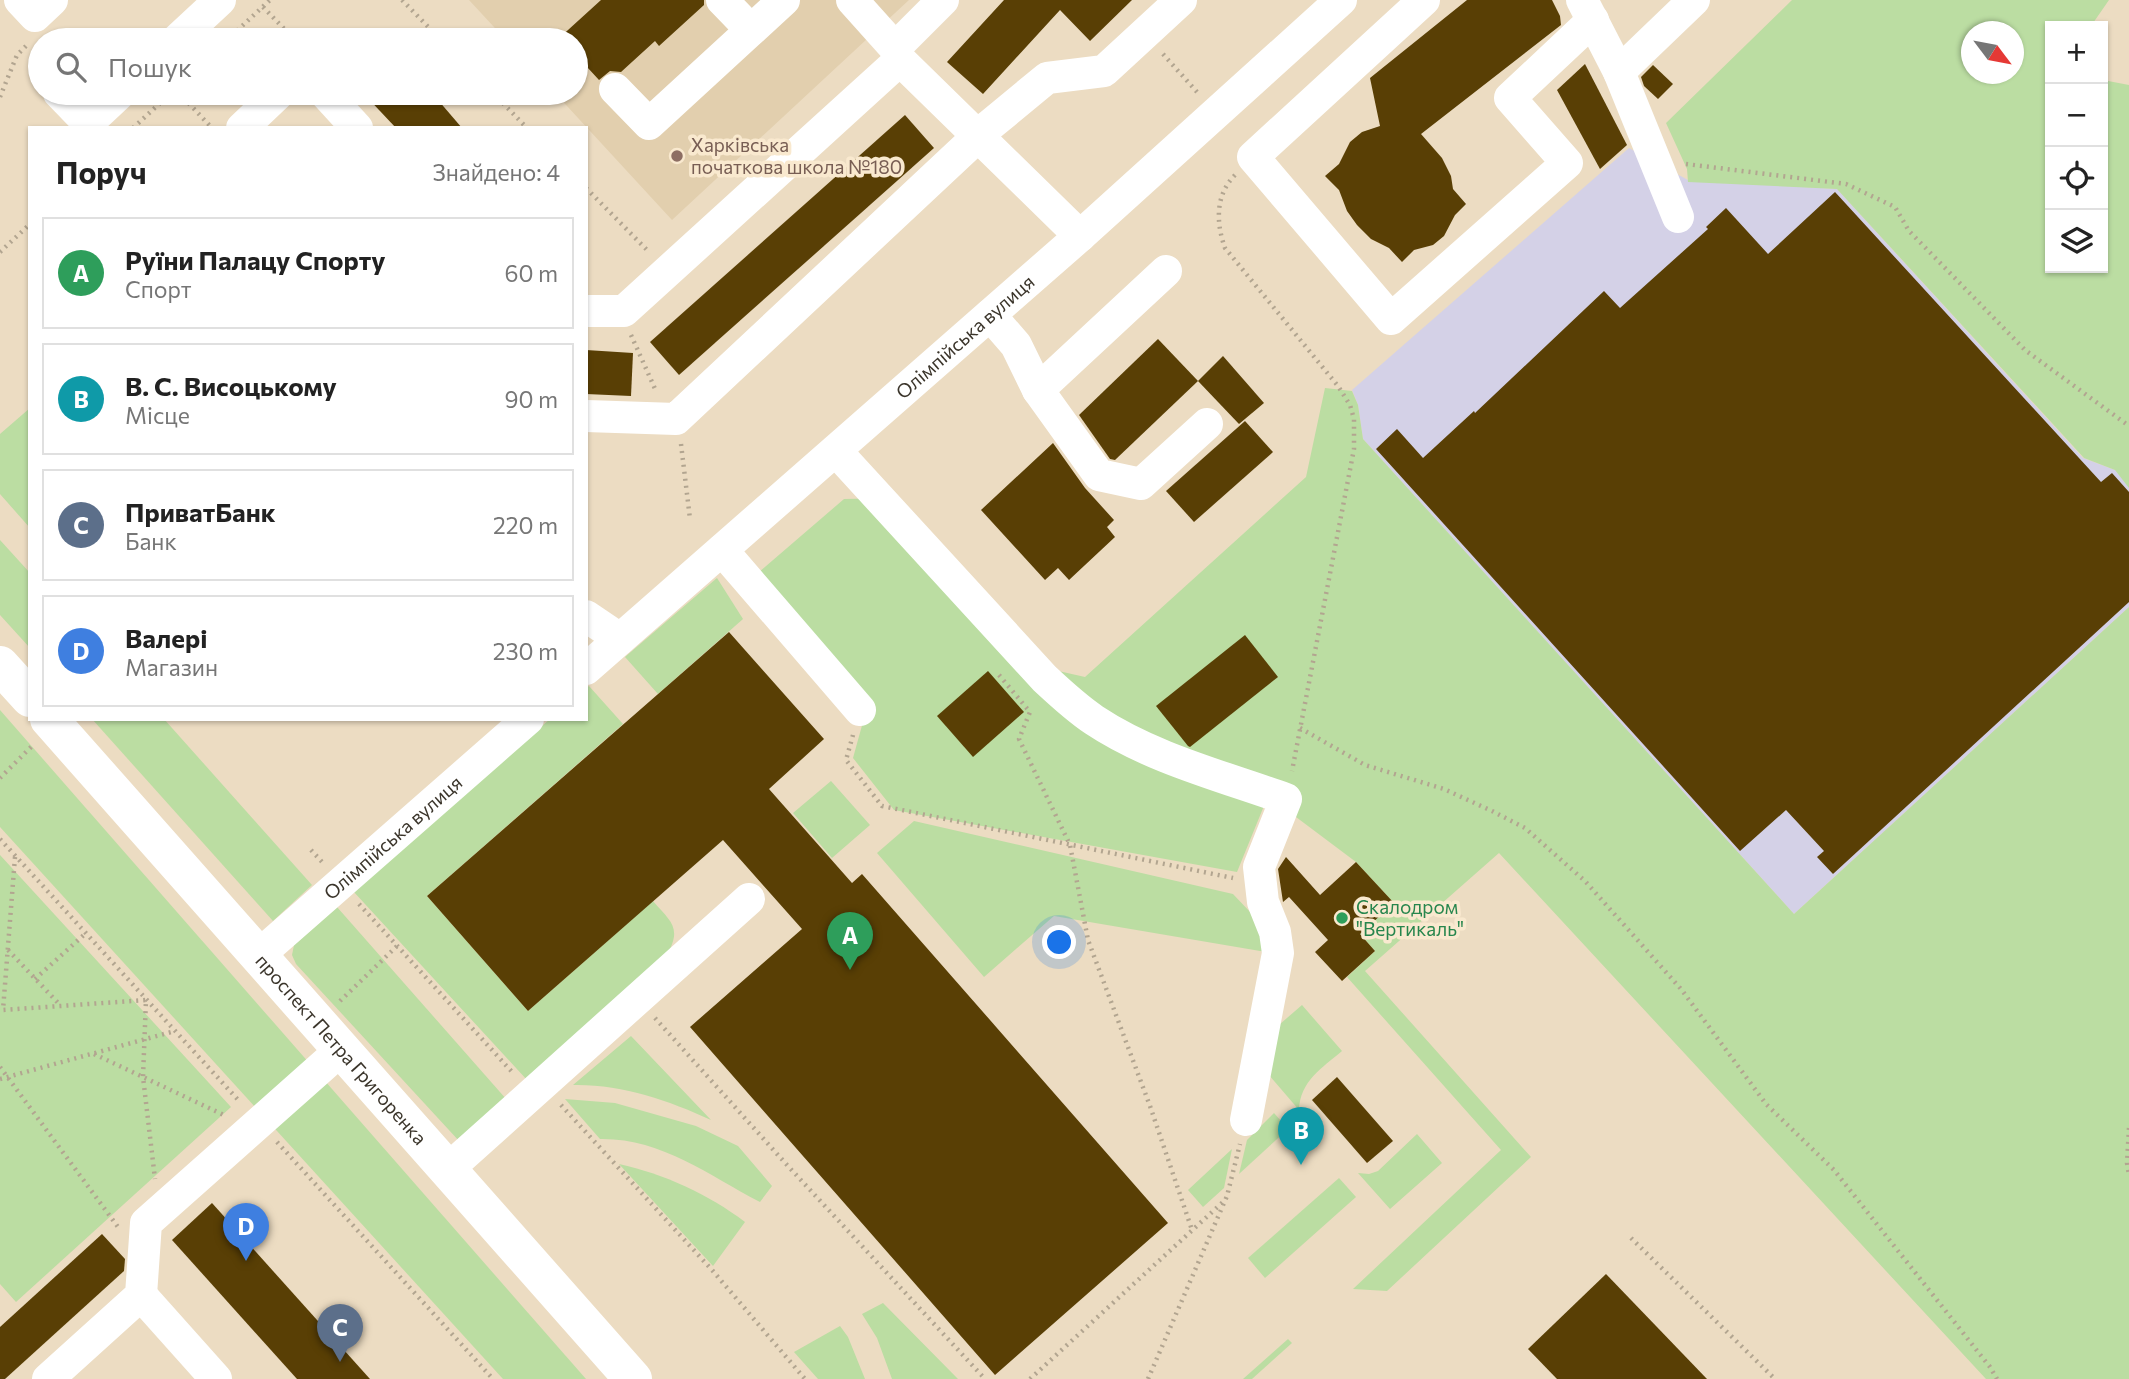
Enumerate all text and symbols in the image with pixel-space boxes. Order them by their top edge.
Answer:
north arrow [1961,21,2024,84]
map controls [2045,21,2108,273]
button: + [2045,21,2108,84]
search box [28,28,588,105]
icon: search [52,48,90,86]
text: Пошук [108,51,192,82]
button: − [2045,84,2108,147]
place label: Харківська початкова школа №180 [691,133,902,178]
button: locate [2045,147,2108,210]
marker: Харківська початкова школа №180 [669,148,685,164]
text: Поруч [56,153,147,190]
text: Знайдено: 4 [433,158,560,186]
button: layers [2045,210,2108,273]
text: Руїни Палацу Спорту [125,244,386,275]
text: A [73,259,89,287]
text: 60 m [505,259,558,287]
street label: Олімпійська вулиця [891,270,1039,403]
text: Спорт [125,275,192,303]
text: В. С. Висоцькому [125,370,337,401]
text: B [73,385,89,413]
text: 90 m [505,385,558,413]
text: Місце [125,401,190,429]
text: ПриватБанк [125,496,276,527]
text: C [73,511,89,539]
text: 220 m [493,511,558,539]
text: Банк [125,527,177,555]
text: Валері [125,622,208,653]
text: D [73,637,89,665]
text: 230 m [493,637,558,665]
text: Магазин [125,653,218,681]
street label: Олімпійська вулиця [319,770,466,904]
place label: Скалодром "Вертикаль" [1356,895,1464,940]
marker: Скалодром "Вертикаль" [1334,910,1350,926]
pin: A [827,912,873,970]
your location [1042,925,1076,959]
street label: проспект Петра Григоренка [251,949,432,1149]
pin: B [1278,1107,1324,1165]
pin: D [223,1203,269,1261]
pin: C [317,1304,363,1362]

